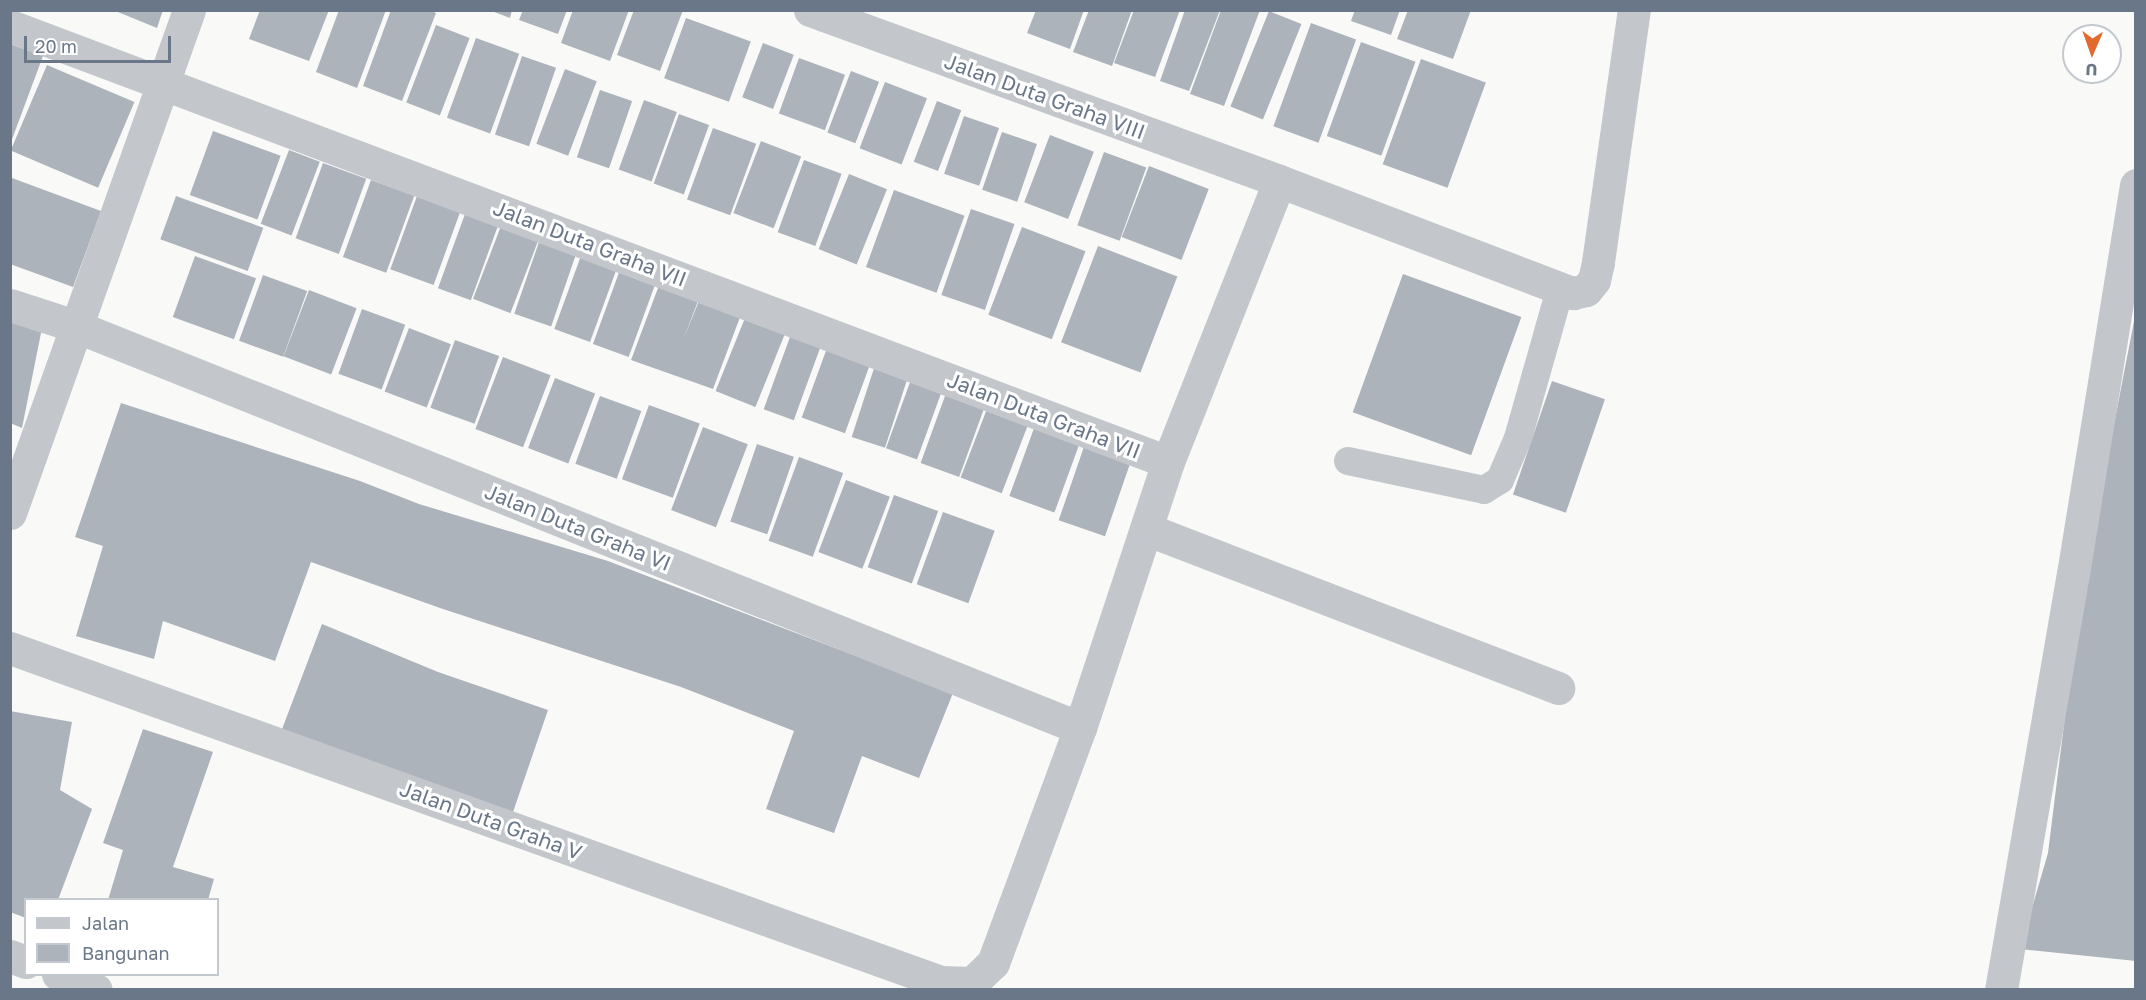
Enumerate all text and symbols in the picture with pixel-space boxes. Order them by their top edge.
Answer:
scale bar [27,24,174,62]
north arrow [2062,24,2122,84]
text: 20 m [35,35,77,57]
street label: Jalan Duta Graha VIII [941,48,1149,144]
text: U [2085,60,2098,80]
street label: Jalan Duta Graha VII [490,194,690,292]
street label: Jalan Duta Graha VII [944,366,1144,464]
street label: Jalan Duta Graha VI [481,478,675,576]
street label: Jalan Duta Graha V [397,775,585,865]
legend [24,898,219,976]
text: Jalan [82,912,129,934]
text: Bangunan [82,942,170,964]

